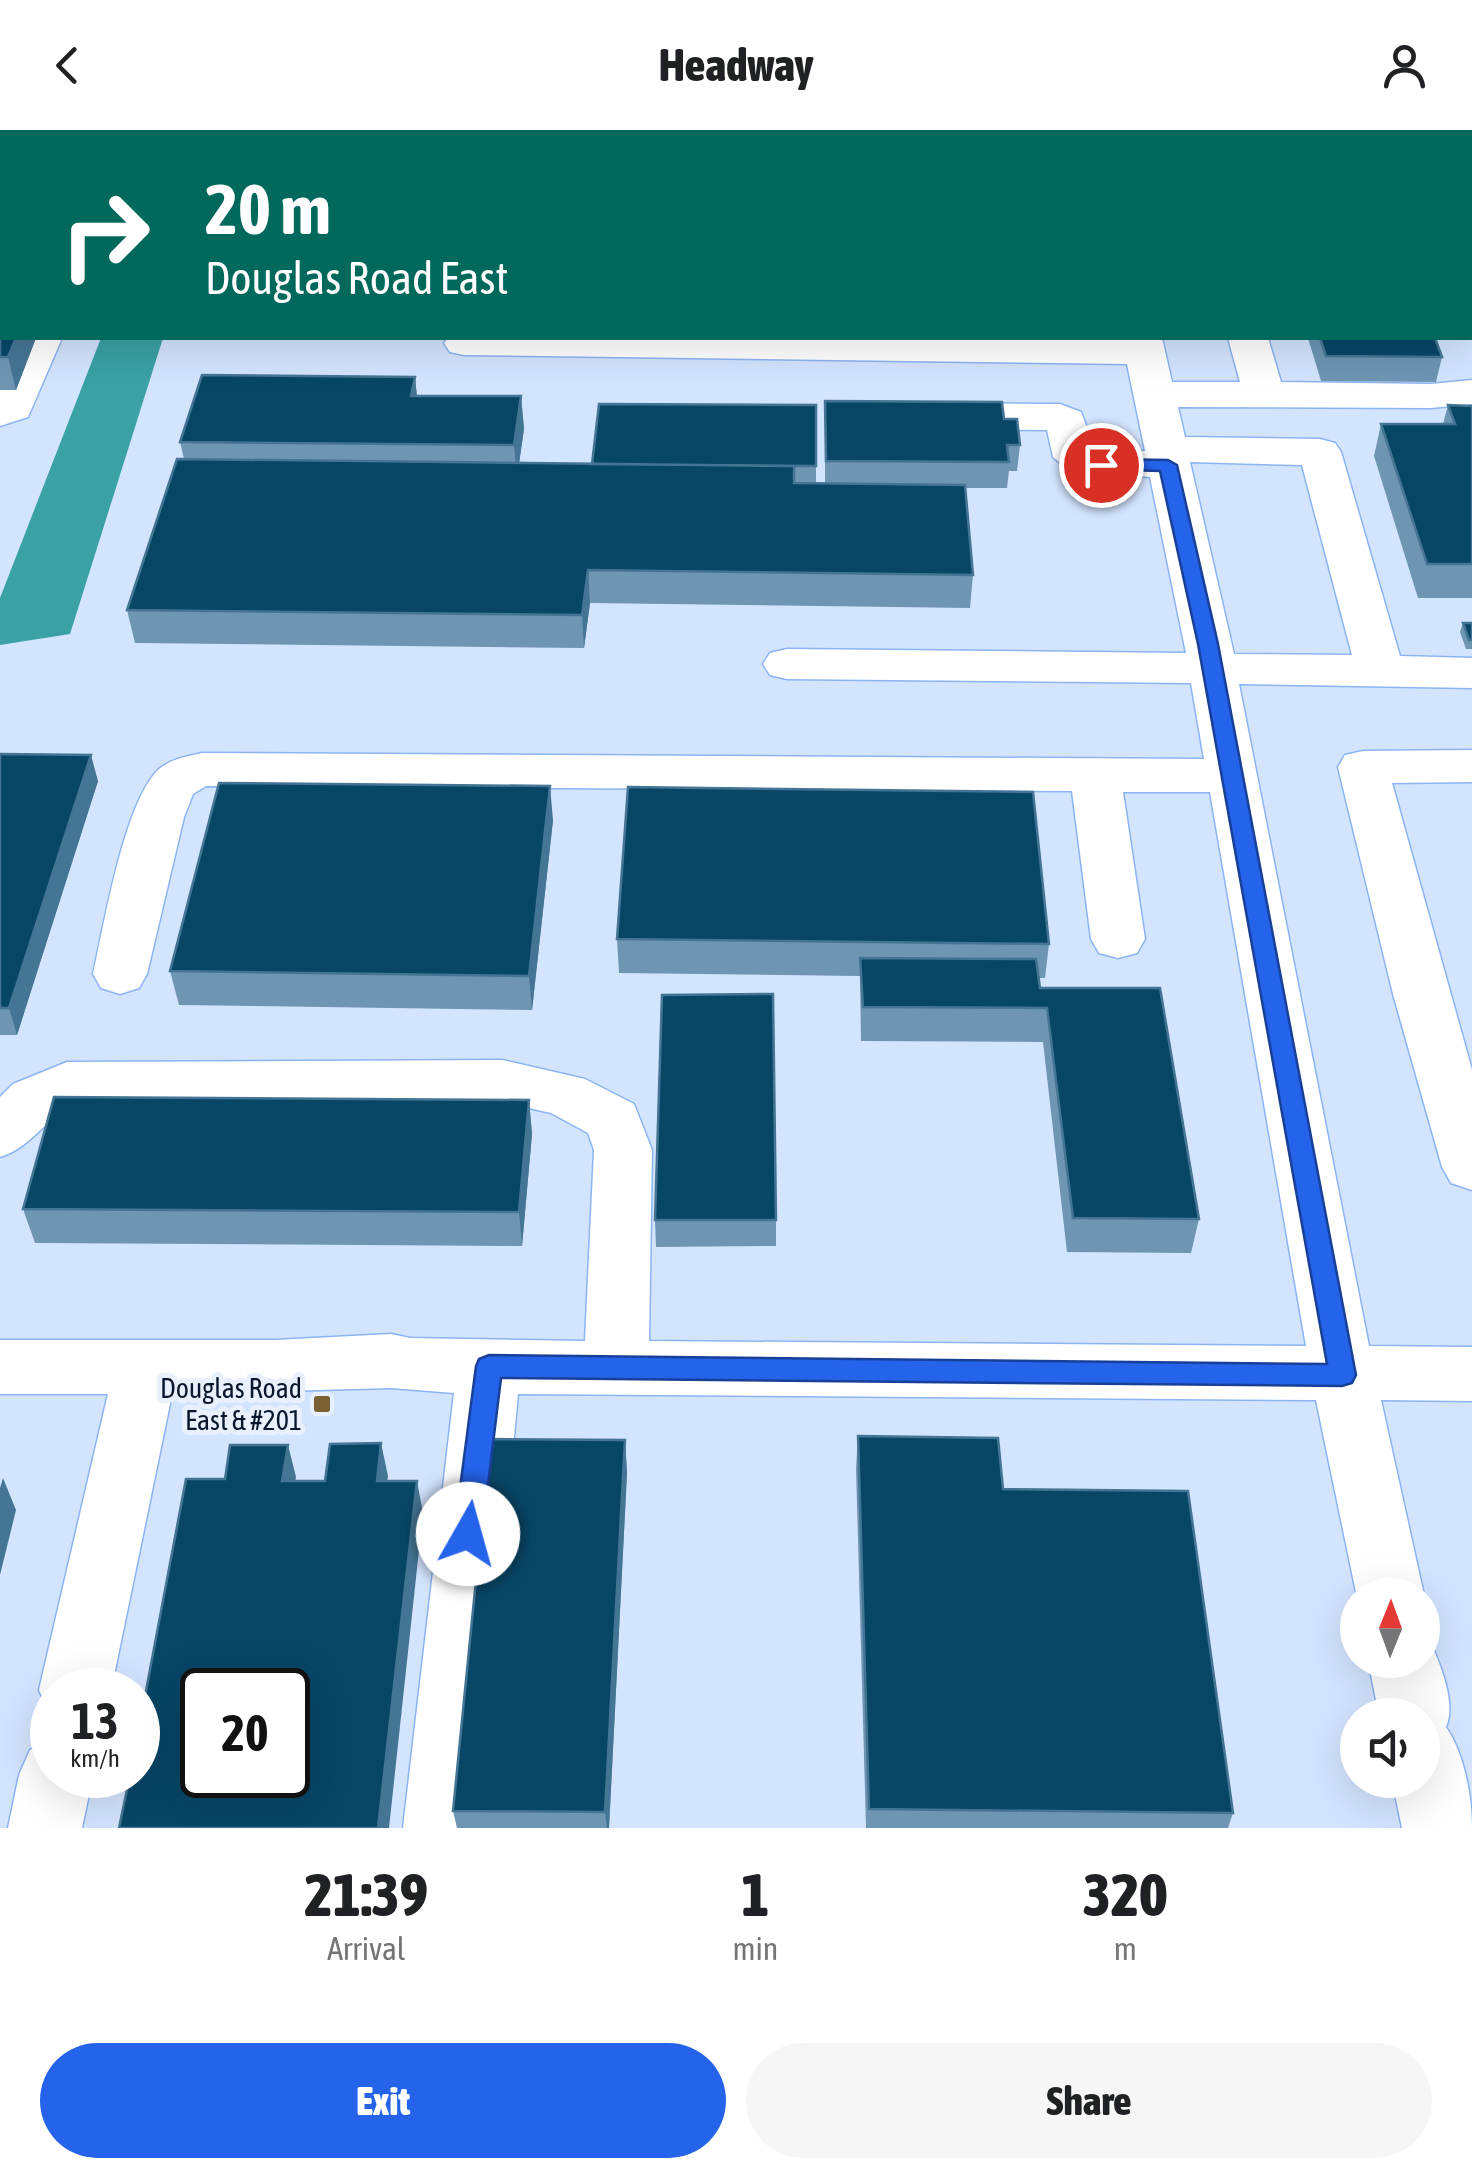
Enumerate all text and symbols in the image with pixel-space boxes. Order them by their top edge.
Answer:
icon: back [40,38,95,93]
icon: person [1377,38,1432,93]
text: Headway [659,39,813,91]
text: 20 m [205,169,331,249]
icon: right [40,170,170,300]
text: Douglas Road East [205,252,508,304]
pin [1059,423,1144,508]
icon: arrive [1074,438,1129,493]
place label: Douglas Road East & #201 [160,1372,302,1436]
marker: Douglas Road East & #201 [311,1393,333,1415]
position arrow [416,1482,520,1586]
north arrow [1340,1578,1440,1678]
map controls [1340,1578,1440,1798]
speed limit sign: 20 [180,1668,310,1798]
text: 13 [71,1692,118,1750]
button: sound [1340,1698,1440,1798]
text: km/h [70,1744,120,1772]
text: 21:39 [304,1860,428,1929]
text: 1 [741,1860,770,1929]
text: 320 [1083,1860,1167,1929]
text: Arrival [327,1930,405,1967]
text: min [732,1930,778,1967]
text: m [1114,1930,1137,1967]
button: Exit [40,2043,726,2158]
button: Share [746,2043,1432,2158]

